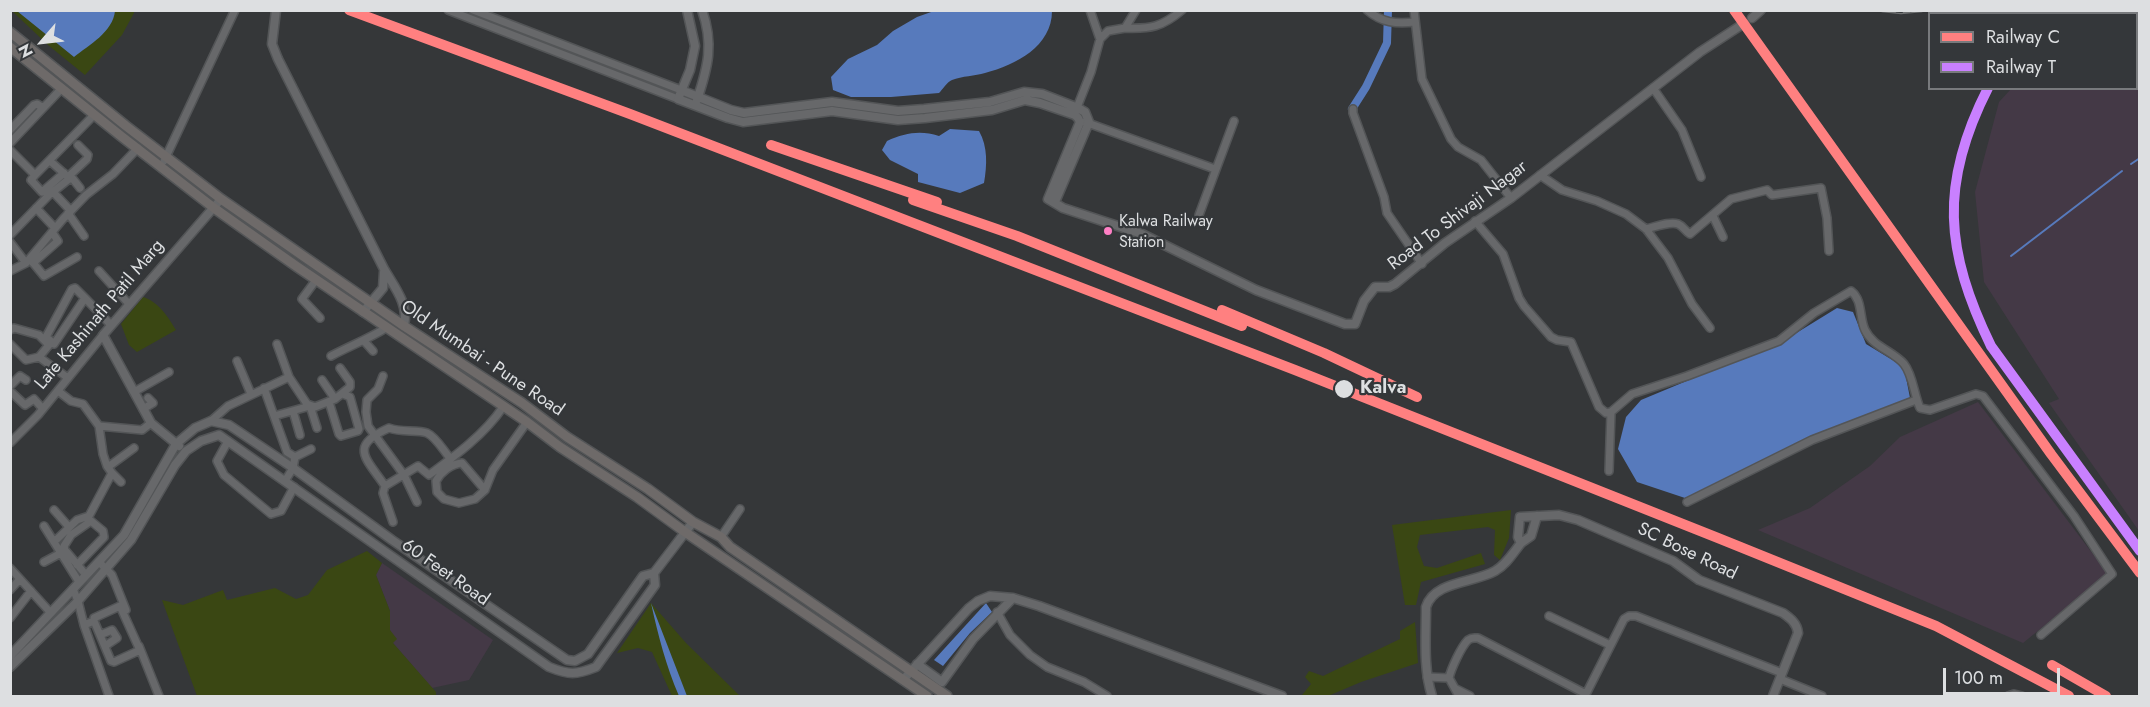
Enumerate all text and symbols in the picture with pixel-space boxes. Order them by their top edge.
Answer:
north arrow [12,12,72,72]
legend [1928,12,2138,90]
text: Railway C [1986,24,2060,50]
text: N [13,40,39,62]
text: Railway T [1986,54,2056,80]
street label: Road To Shivaji Nagar [1384,157,1532,275]
place label: Kalwa Railway Station [1119,212,1213,250]
marker: Kalwa Railway Station [1102,225,1114,237]
street label: Late Kashinath Patil Marg [31,236,169,394]
street label: Old Mumbai - Pune Road [396,296,568,422]
marker: Kalva [1333,378,1355,400]
place label: Kalva [1360,378,1406,400]
street label: SC Bose Road [1634,519,1740,585]
street label: 60 Feet Road [397,535,493,611]
scale bar [1946,656,2063,694]
text: 100 m [1954,665,2003,691]

